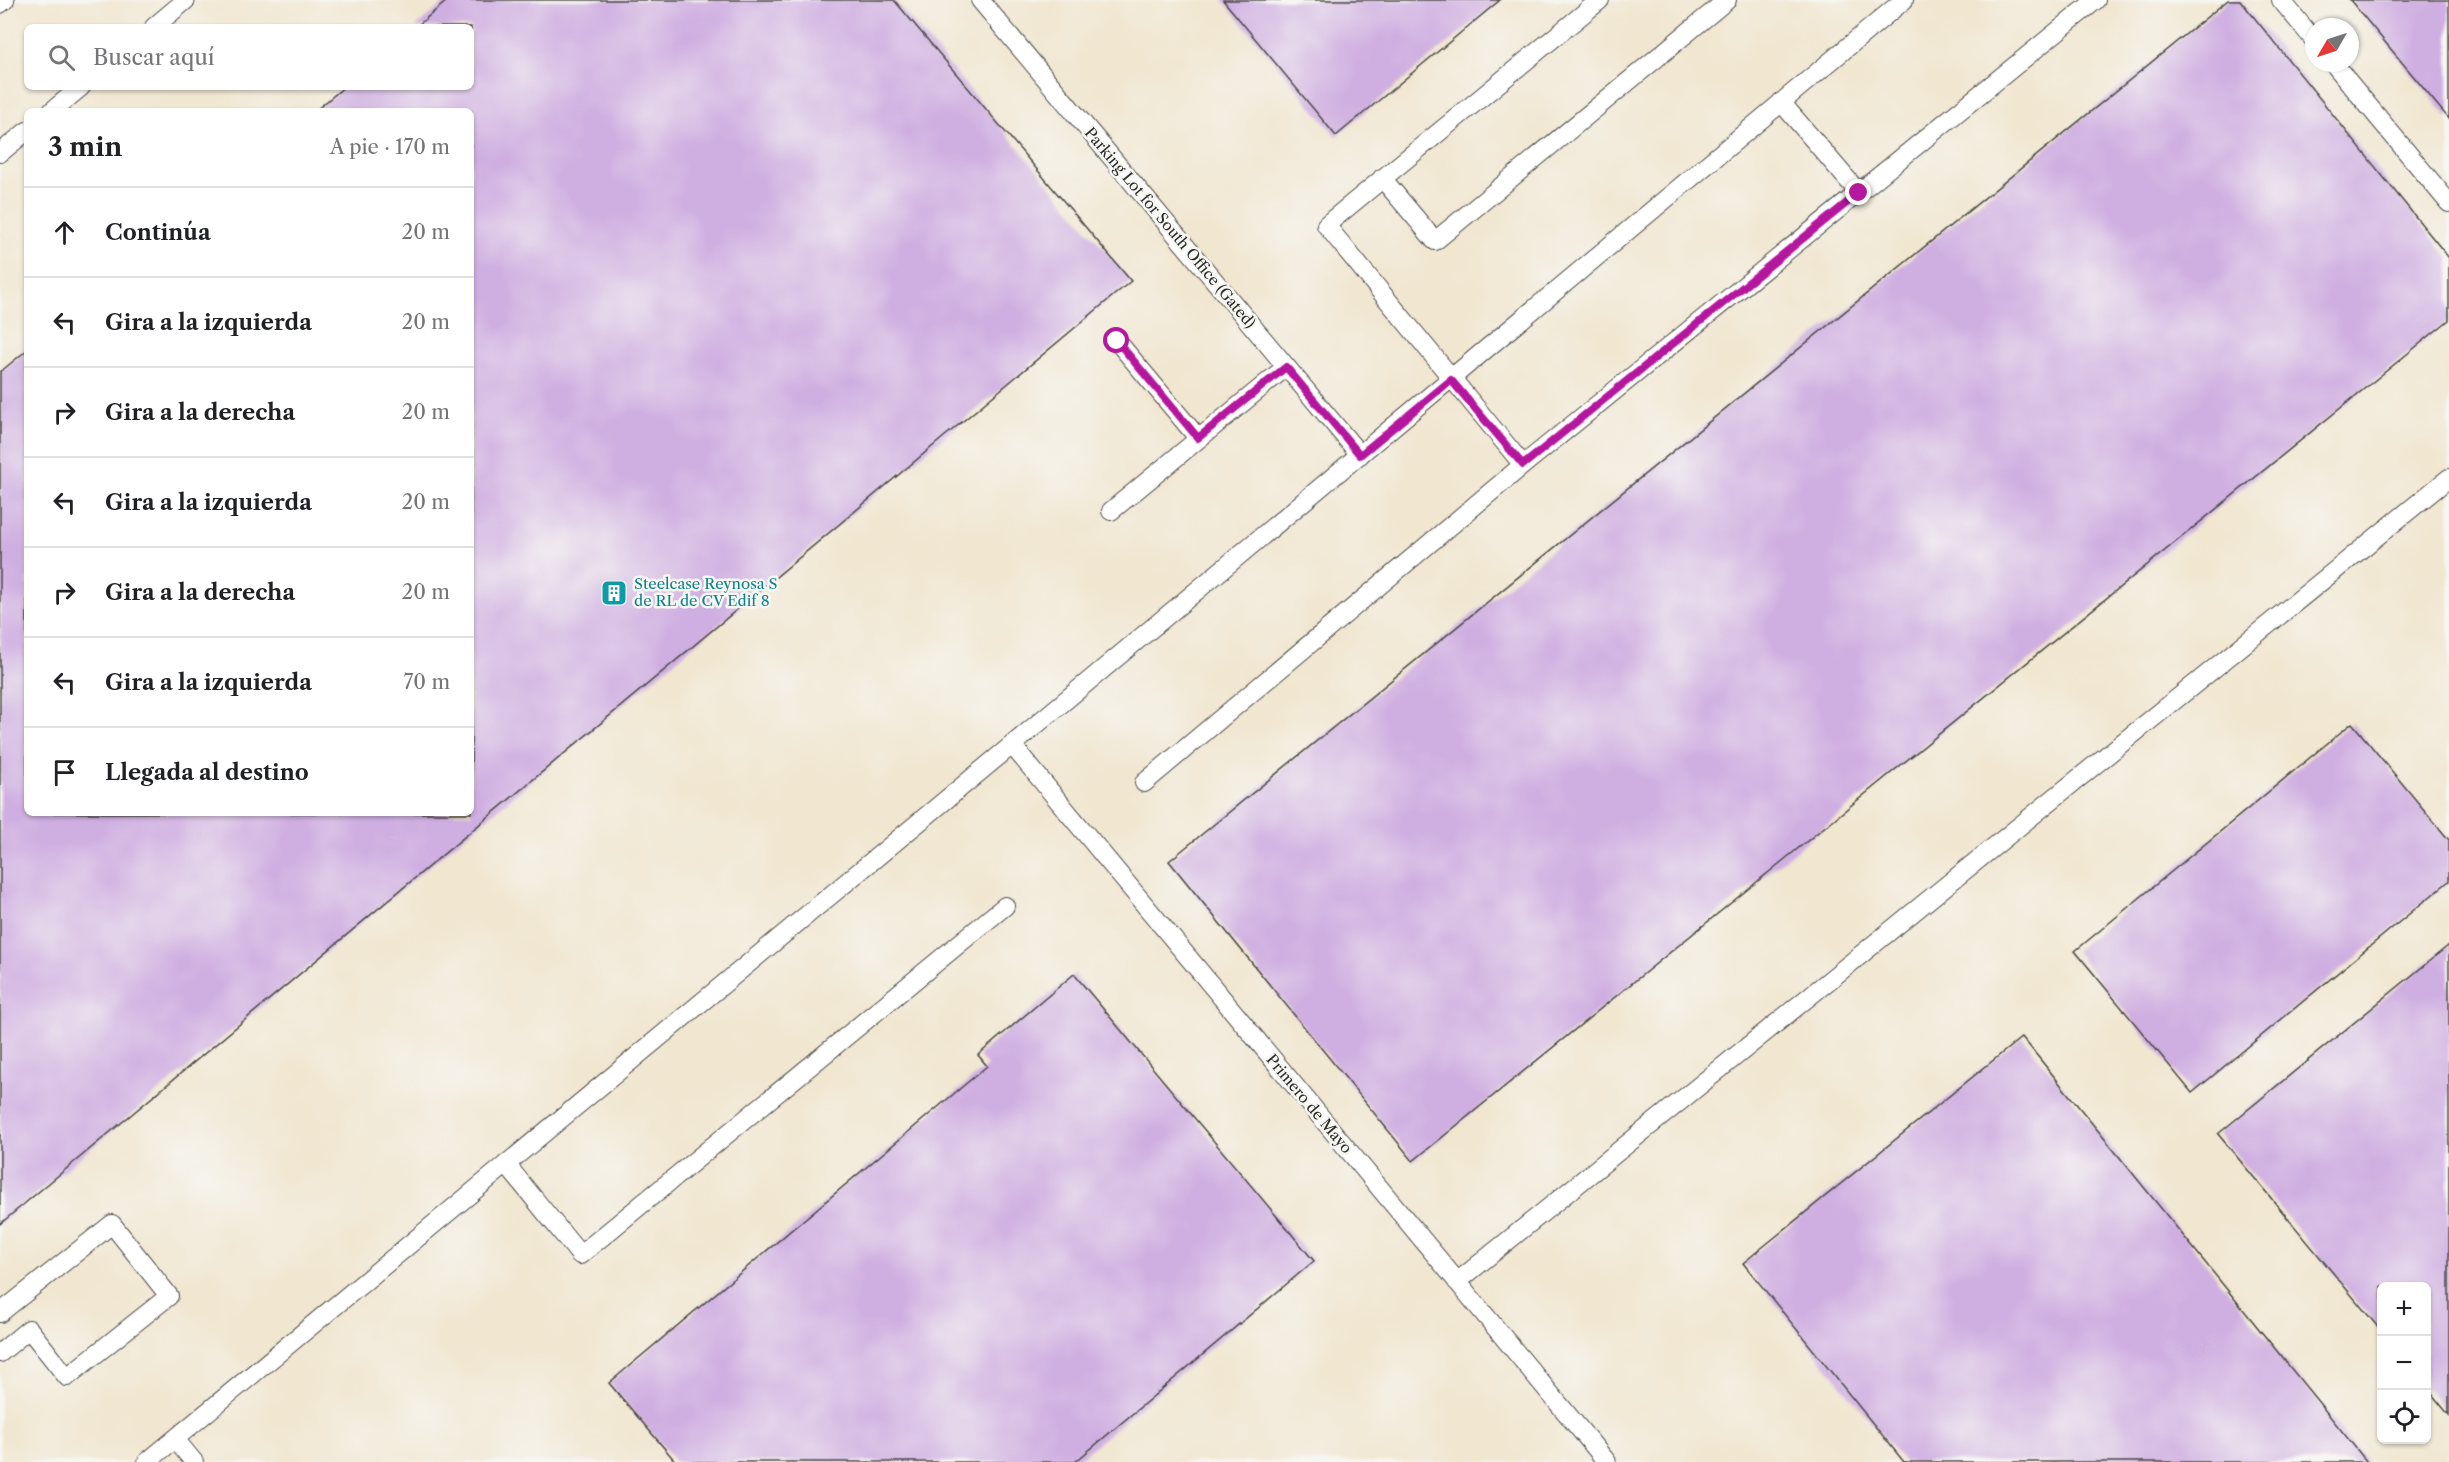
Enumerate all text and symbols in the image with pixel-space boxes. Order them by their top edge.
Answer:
north arrow [2305,18,2359,72]
search box [24,24,474,90]
icon: search [45,41,78,74]
text: Buscar aquí [93,44,215,71]
street label: Parking Lot for South Office (Gated) [1081,123,1260,332]
text: 3 min [48,131,122,163]
text: A pie · 170 m [330,135,450,159]
route end [1845,179,1871,205]
icon: ahead [48,216,81,249]
text: Continúa [105,219,211,246]
text: 20 m [402,220,450,244]
icon: left [48,306,81,339]
text: Gira a la izquierda [105,309,312,336]
text: 20 m [402,310,450,334]
route start [1103,327,1129,353]
icon: right [48,396,81,429]
text: Gira a la derecha [105,399,295,426]
text: 20 m [402,400,450,424]
icon: left [48,486,81,519]
text: Gira a la izquierda [105,489,312,516]
text: 20 m [402,490,450,514]
place label: Steelcase Reynosa S de RL de CV Edif 8 [634,574,777,610]
icon: right [48,576,81,609]
building icon: Steelcase Reynosa S de RL de CV Edif 8 [599,578,629,608]
text: Gira a la derecha [105,579,295,606]
text: 20 m [402,580,450,604]
icon: left [48,666,81,699]
text: Gira a la izquierda [105,669,312,696]
text: 70 m [404,670,450,694]
icon: arrive [48,756,81,789]
text: Llegada al destino [105,759,309,786]
street label: Primero de Mayo [1262,1050,1356,1157]
map controls [2377,1282,2431,1444]
button: + [2377,1282,2431,1336]
button: − [2377,1336,2431,1390]
button: locate [2377,1390,2431,1444]

